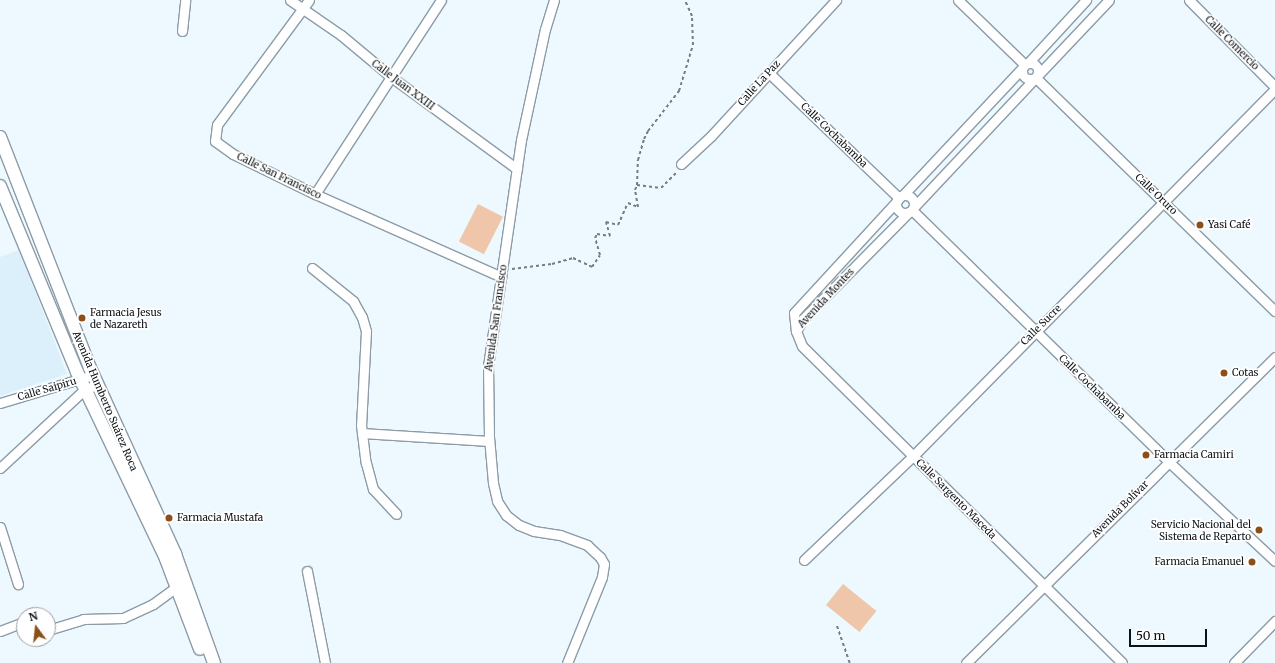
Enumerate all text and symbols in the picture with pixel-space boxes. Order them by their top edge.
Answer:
street label: Calle Comercio [1203,14,1261,72]
street label: Calle Juan XXIII [369,57,437,113]
street label: Calle La Paz [735,58,783,108]
street label: Calle Cochabamba [798,100,870,170]
street label: Calle San Francisco [235,150,323,202]
street label: Calle Oruro [1132,171,1180,217]
place label: Yasi Café [1208,219,1250,231]
marker: Yasi Café [1195,220,1205,230]
street label: Avenida San Francisco [483,264,509,372]
street label: Avenida Montes [795,266,857,330]
street label: Calle Sucre [1018,302,1064,348]
place label: Farmacia Jesus de Nazareth [90,306,162,330]
marker: Farmacia Jesus de Nazareth [77,313,87,323]
street label: Avenida Humberto Suárez Roca [70,329,140,473]
street label: Calle Cochabamba [1056,352,1128,422]
place label: Cotas [1232,367,1259,379]
marker: Cotas [1219,368,1229,378]
street label: Calle Saipiru [16,375,78,403]
place label: Farmacia Camiri [1154,449,1234,461]
marker: Farmacia Camiri [1141,450,1151,460]
street label: Calle Sargento Maceda [913,456,999,542]
street label: Avenida Bolívar [1089,478,1151,540]
place label: Farmacia Mustafa [177,512,263,524]
marker: Farmacia Mustafa [164,513,174,523]
place label: Servicio Nacional del Sistema de Reparto [1151,518,1251,542]
marker: Servicio Nacional del Sistema de Reparto [1254,525,1264,535]
place label: Farmacia Emanuel [1155,556,1244,568]
marker: Farmacia Emanuel [1247,557,1257,567]
north arrow [16,607,56,647]
text: N [27,608,39,624]
scale bar [1131,621,1209,647]
text: 50 m [1136,628,1165,643]

